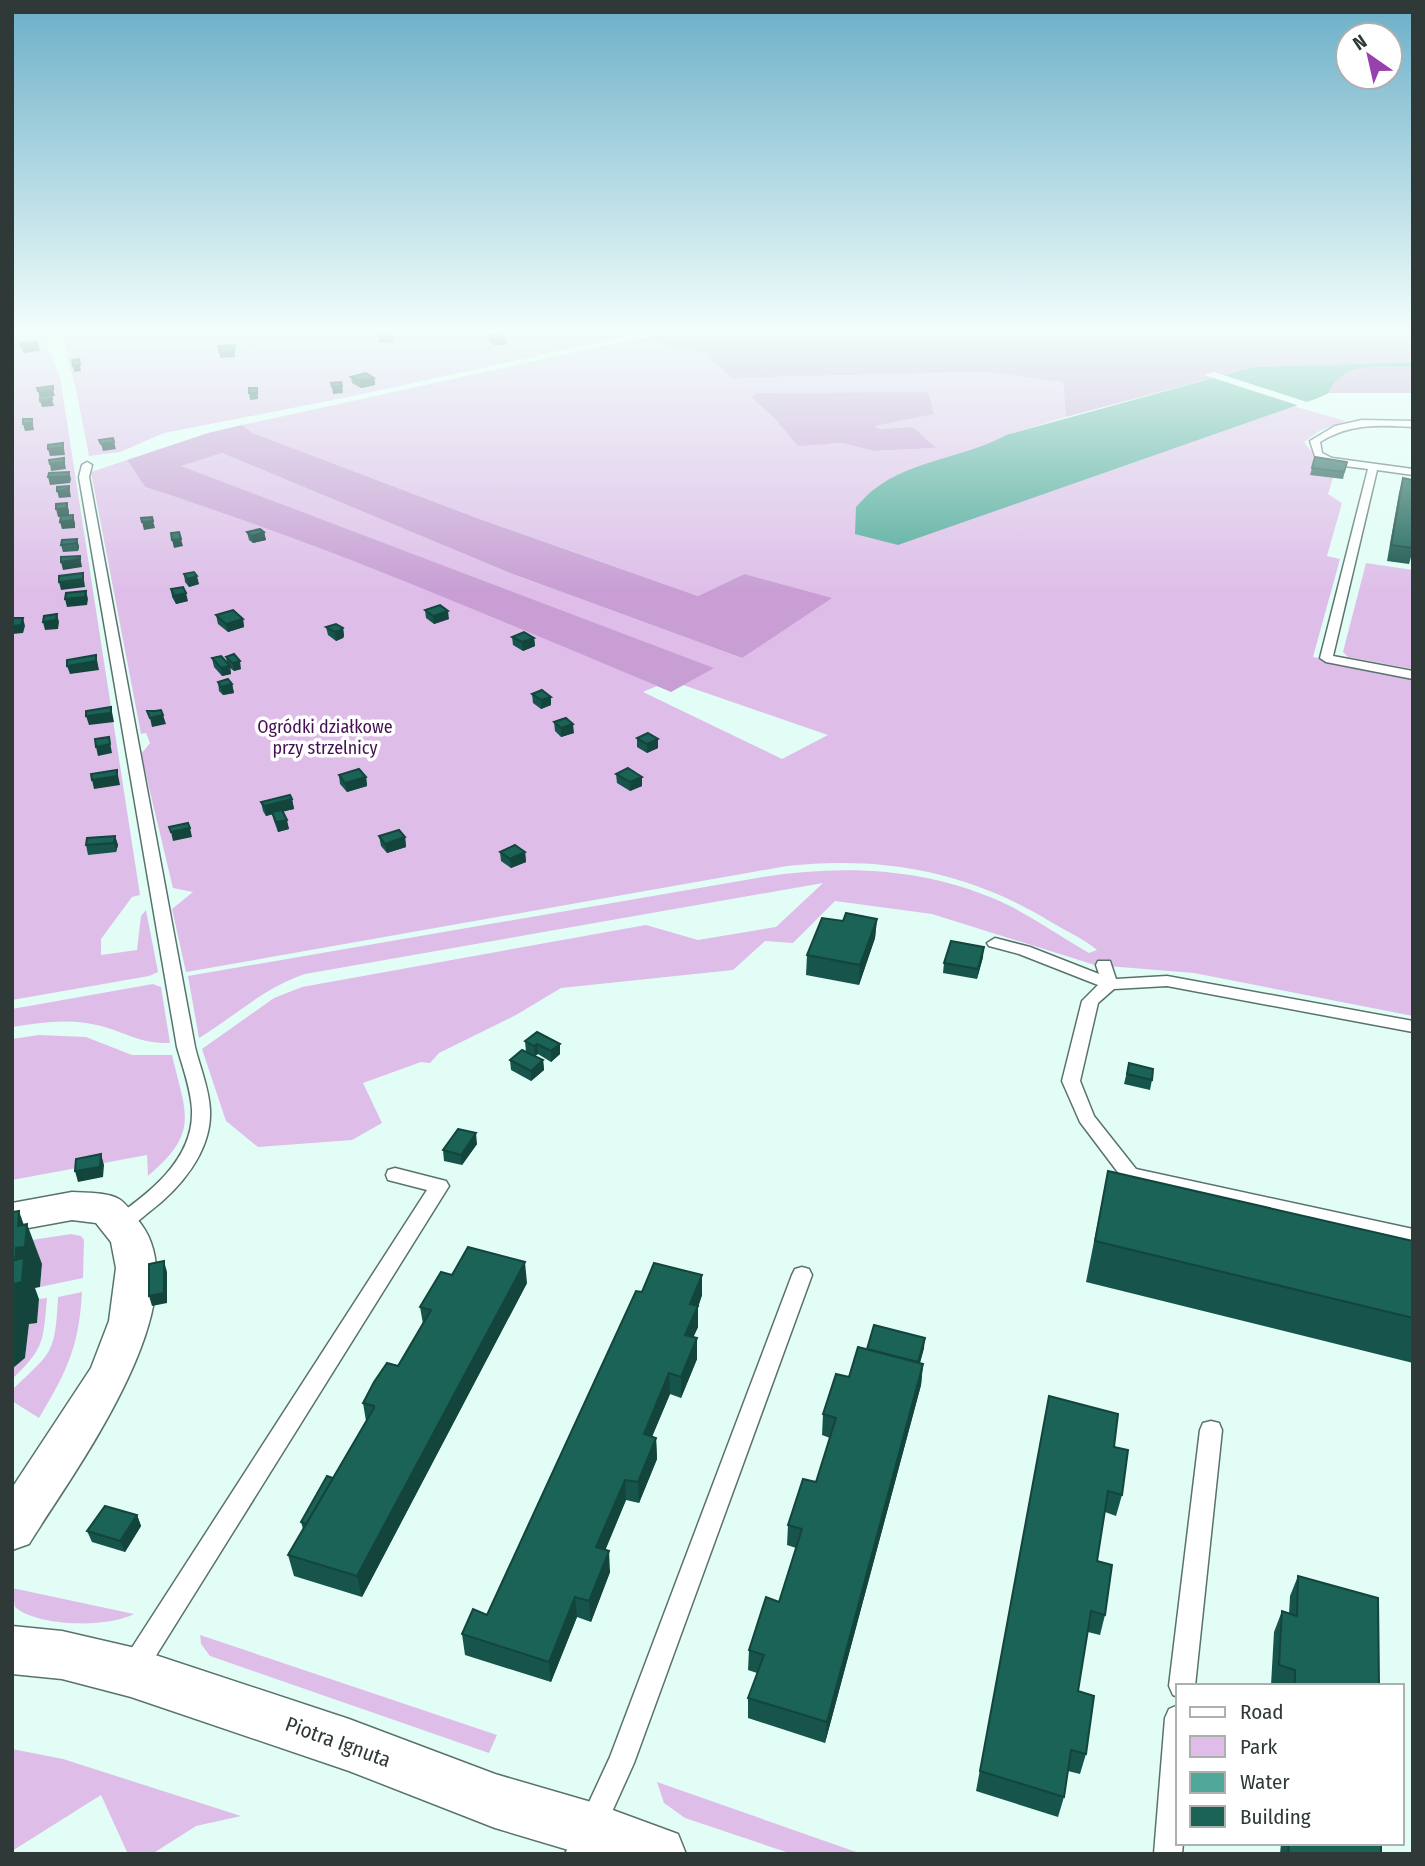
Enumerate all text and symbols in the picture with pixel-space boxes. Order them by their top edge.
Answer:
north arrow [1334,21,1404,91]
text: N [1349,30,1371,55]
park label: Ogródki działkowe przy strzelnicy [257,716,393,759]
legend [1176,1684,1404,1845]
text: Road [1240,1699,1284,1725]
street label: Piotra Ignuta [282,1711,394,1773]
text: Park [1240,1734,1278,1760]
text: Water [1240,1769,1290,1795]
text: Building [1240,1804,1311,1830]

